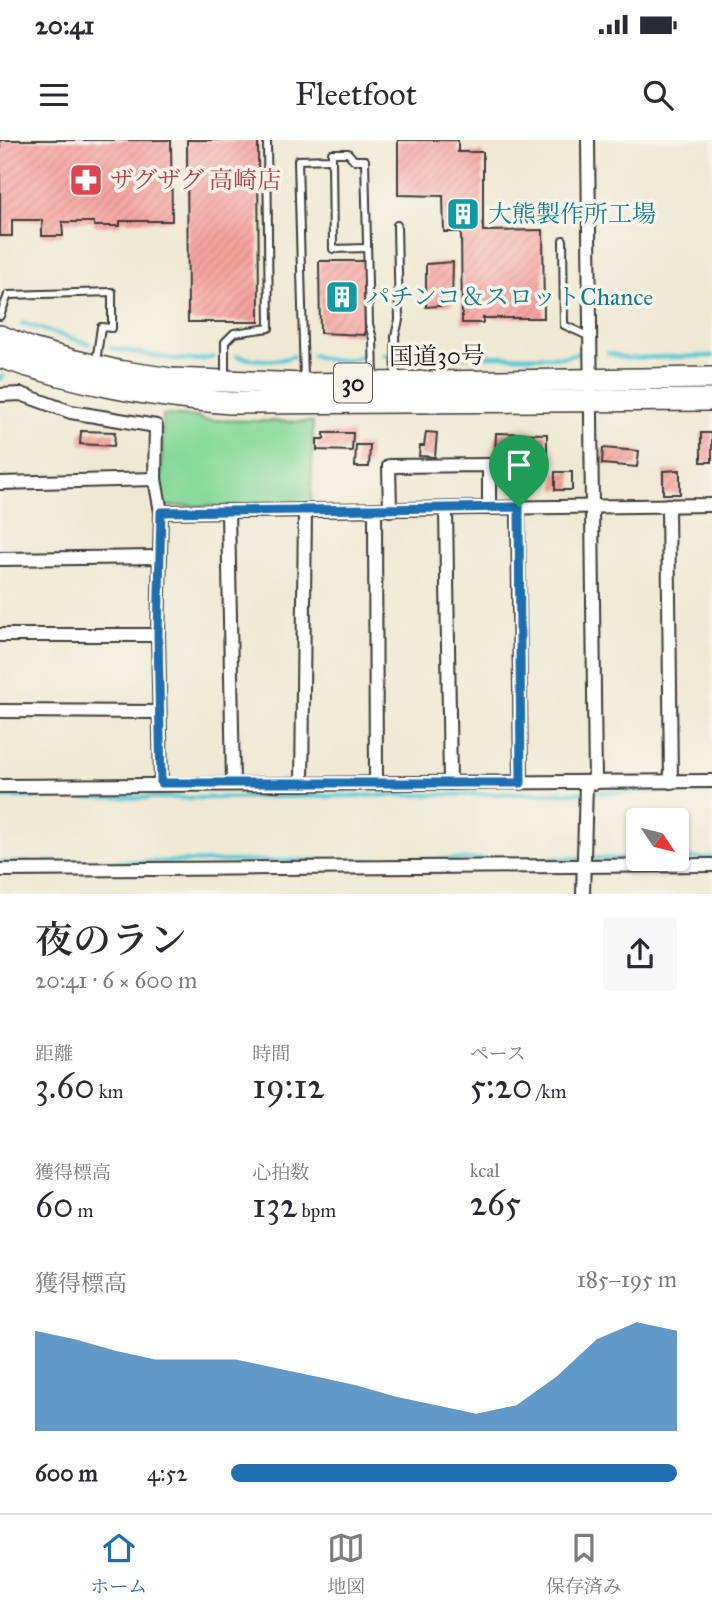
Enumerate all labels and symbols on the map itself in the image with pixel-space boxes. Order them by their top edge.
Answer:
pharmacy icon: ザグザグ 高崎店 [67,161,105,199]
place label: ザグザグ 高崎店 [110,165,281,195]
building icon: 大熊製作所工場 [444,195,482,233]
place label: 大熊製作所工場 [488,199,656,229]
building icon: パチンコ＆スロットChance [323,278,361,316]
place label: パチンコ＆スロットChance [366,282,653,312]
street label: 国道30号 [389,340,485,372]
road number: 30 [334,364,372,402]
pin [489,435,549,507]
north arrow [626,808,690,872]

